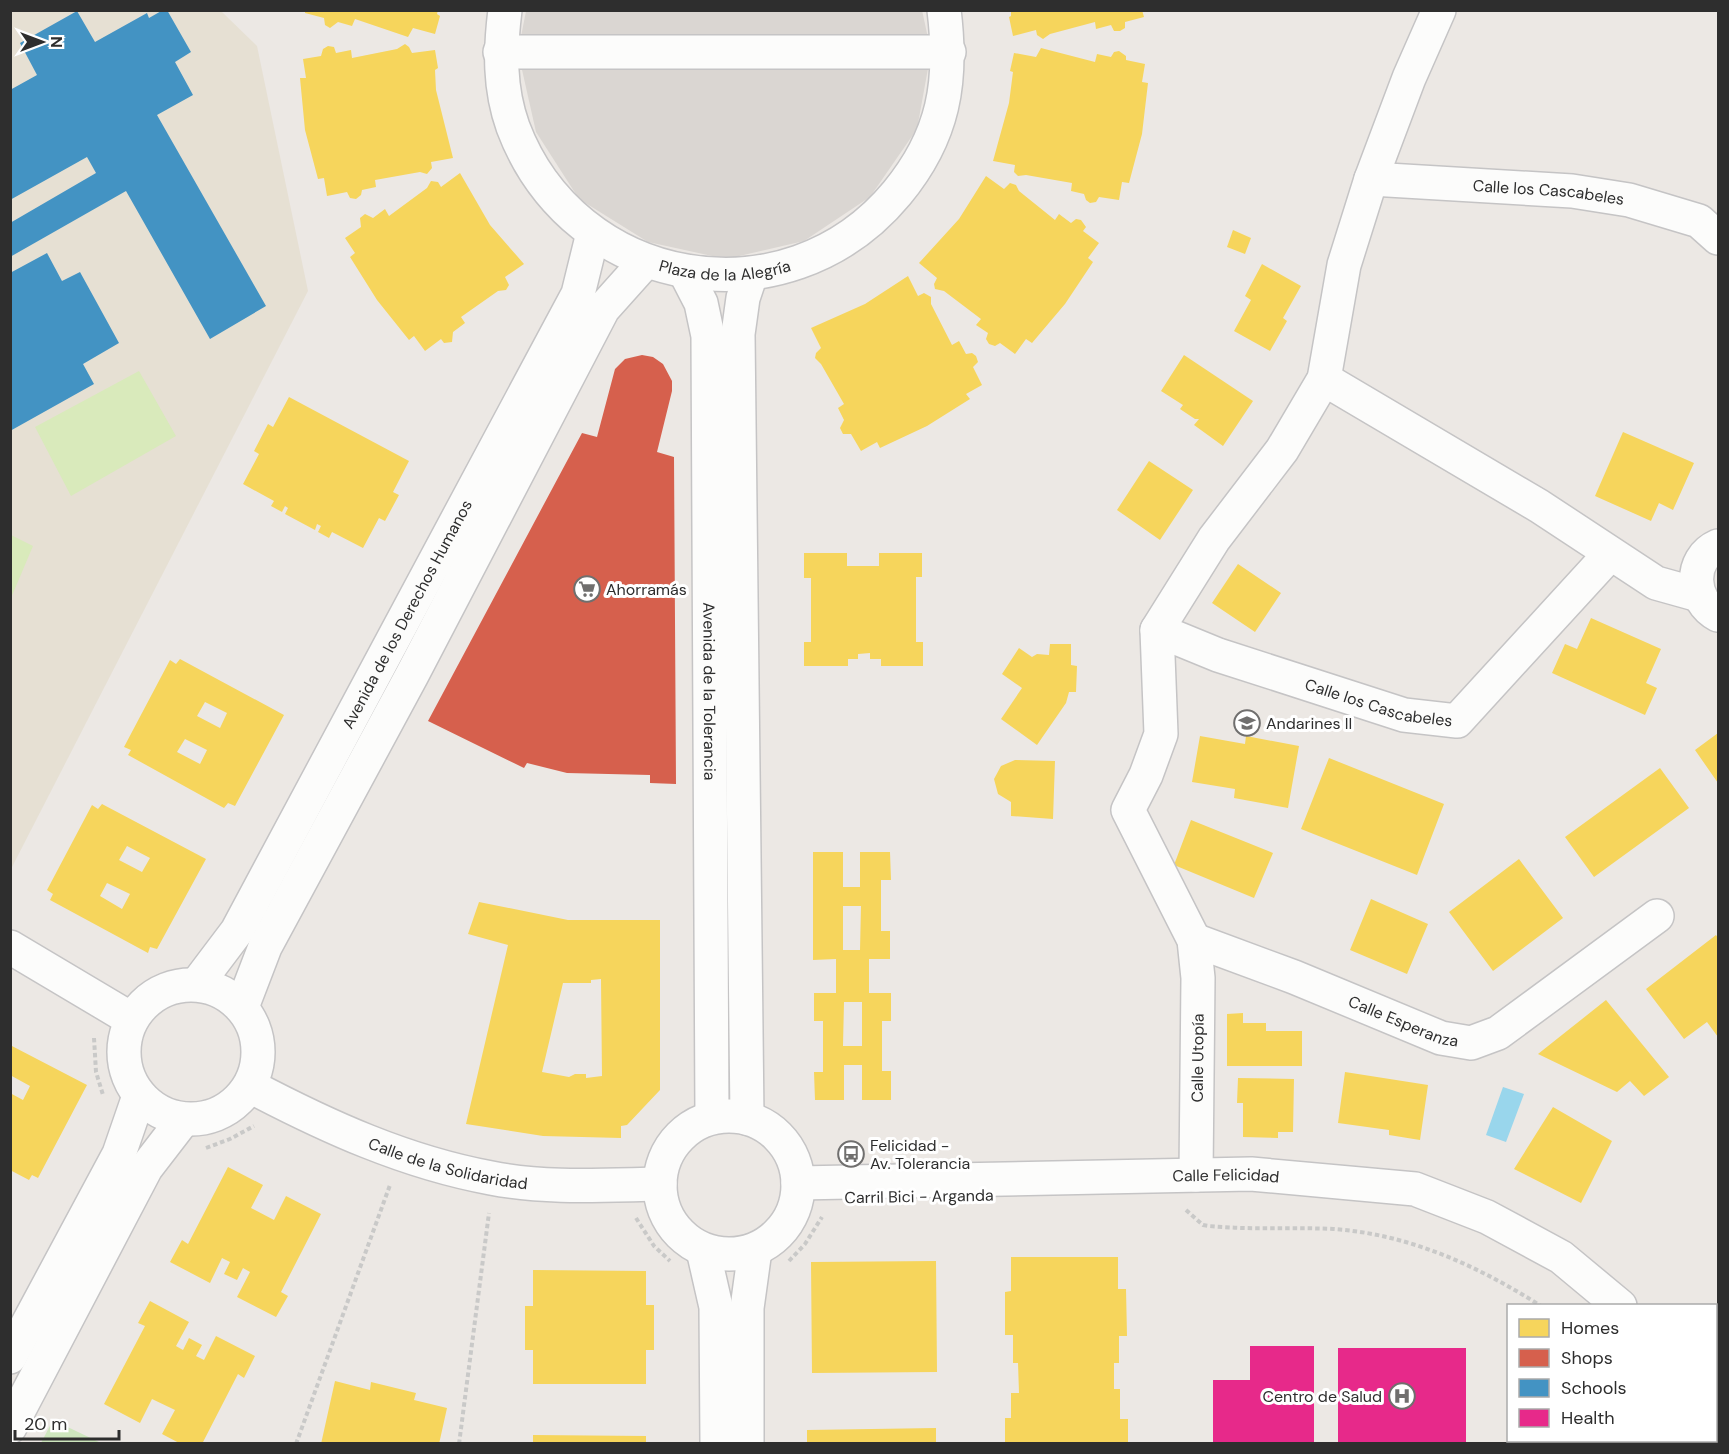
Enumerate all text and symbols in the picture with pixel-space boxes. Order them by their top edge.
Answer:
north arrow [12,12,72,72]
text: N [46,36,67,48]
street label: Calle los Cascabeles [1472,175,1626,210]
street label: Plaza de la Alegría [657,255,793,285]
street label: Avenida de los Derechos Humanos [337,496,477,732]
supermarket icon: Ahorramás [572,574,602,604]
place label: Ahorramás [606,579,687,600]
street label: Avenida de la Tolerancia [698,602,720,781]
street label: Calle los Cascabeles [1302,674,1453,731]
school or university icon: Andarines II [1232,708,1262,738]
place label: Andarines II [1266,713,1352,734]
street label: Calle Esperanza [1345,991,1460,1052]
street label: Calle Utopía [1187,1013,1209,1103]
street label: Calle de la Solidaridad [365,1133,529,1194]
place label: Felicidad - Av. Tolerancia [870,1135,970,1174]
bus stop icon: Felicidad - Av. Tolerancia [836,1139,866,1169]
street label: Calle Felicidad [1172,1164,1280,1188]
street label: Carril Bici - Arganda [844,1185,994,1208]
legend [1507,1304,1717,1442]
text: Homes [1561,1316,1619,1340]
text: Shops [1561,1346,1613,1370]
text: Schools [1561,1376,1626,1400]
hospital icon: Centro de Salud [1387,1381,1417,1411]
place label: Centro de Salud [1262,1386,1382,1407]
scale bar [15,1403,118,1441]
text: Health [1561,1406,1615,1430]
text: 20 m [24,1412,67,1436]

